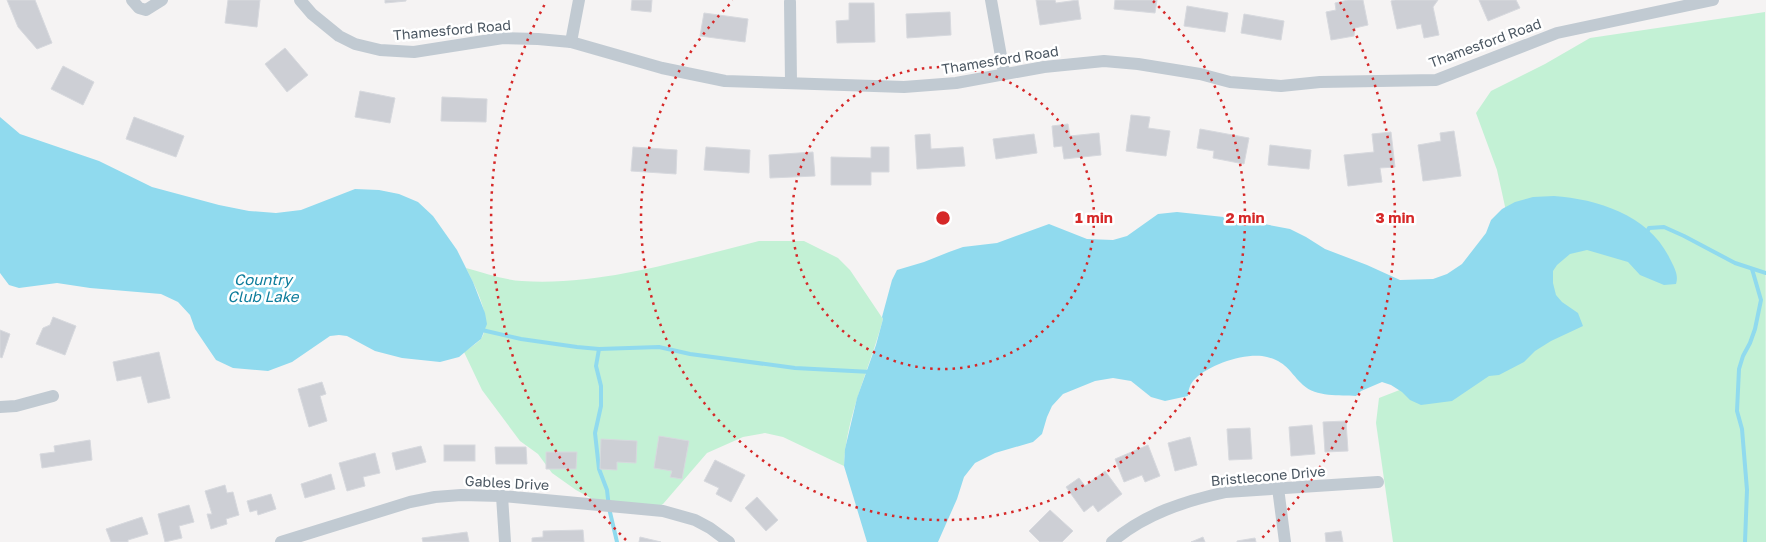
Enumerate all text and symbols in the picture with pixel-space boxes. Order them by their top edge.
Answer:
street label: Thamesford Road [1426,14,1543,71]
street label: Thamesford Road [392,16,512,43]
street label: Thamesford Road [940,42,1060,77]
text: 1 min [1075,208,1113,226]
text: 2 min [1225,208,1265,226]
text: 3 min [1375,208,1415,226]
centre of rings [934,209,952,227]
water label: Country Club Lake [227,270,300,305]
street label: Bristlecone Drive [1210,462,1326,489]
street label: Gables Drive [464,472,550,493]

